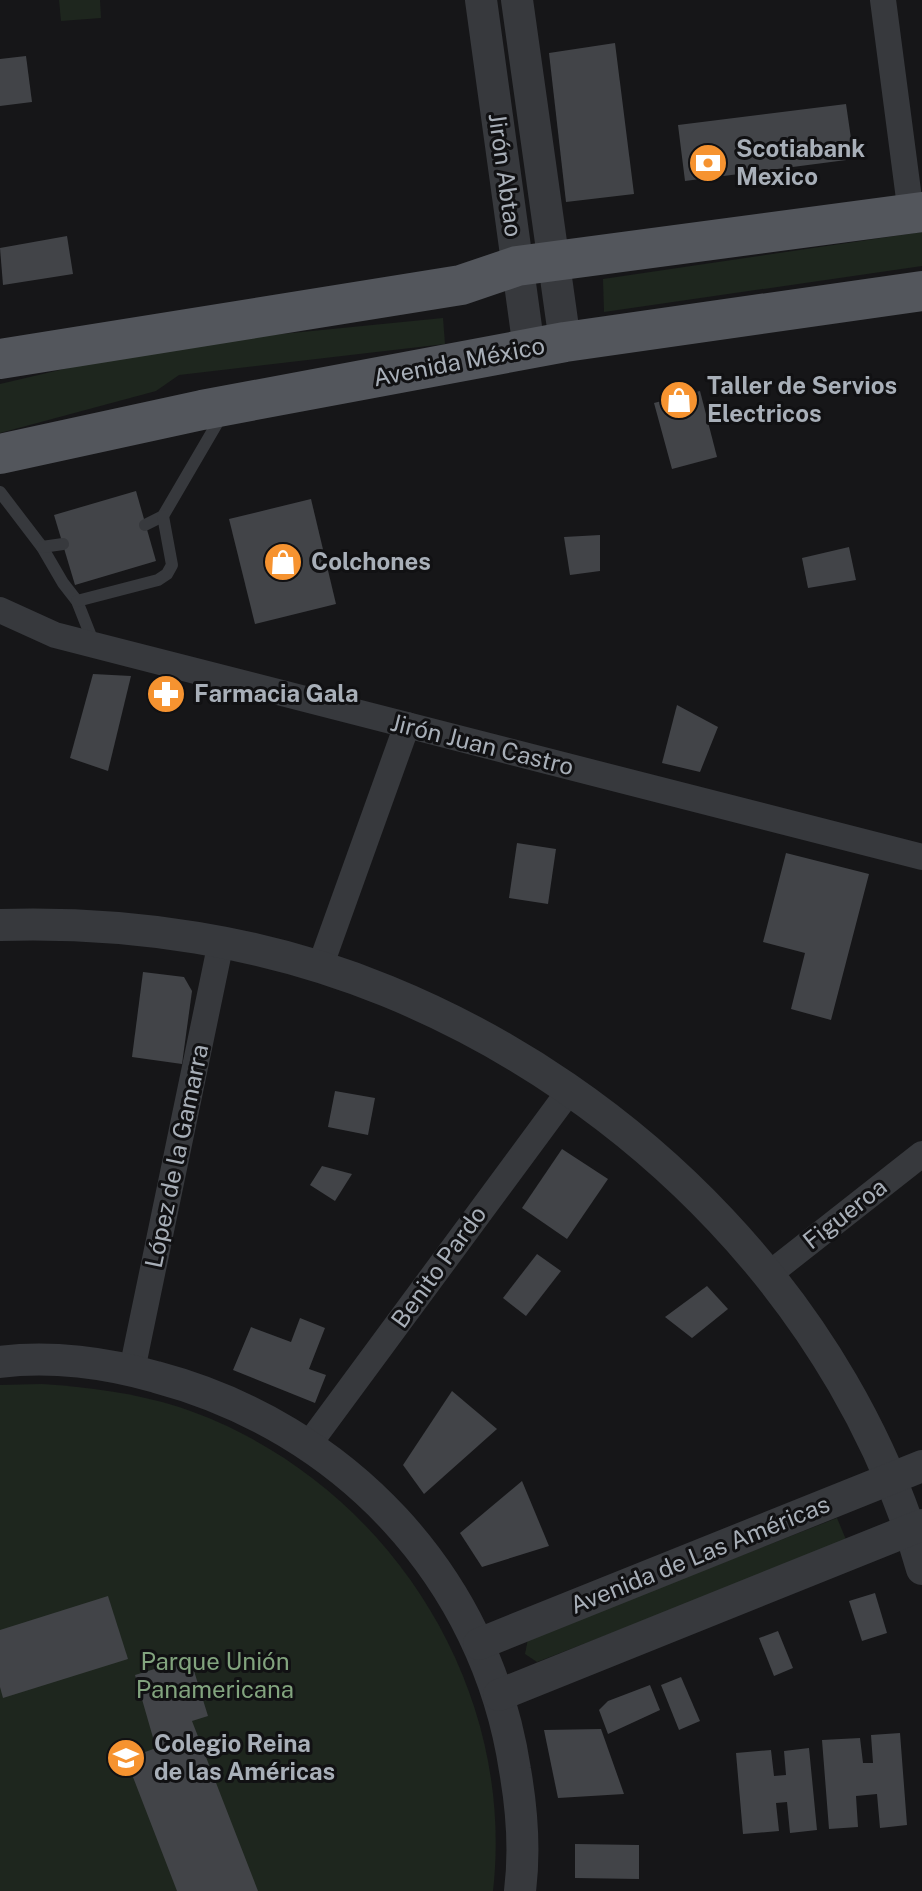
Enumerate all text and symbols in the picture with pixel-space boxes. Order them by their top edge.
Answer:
street label: Jirón Abtao [483,111,529,239]
place label: Scotiabank Mexico [736,134,865,190]
bank icon: Scotiabank Mexico [687,142,729,184]
street label: Avenida México [371,331,547,391]
place label: Taller de Servios Electricos [707,371,897,427]
shop icon: Taller de Servios Electricos [658,379,700,421]
shop icon: Colchones [262,541,304,583]
place label: Colchones [311,547,431,575]
pharmacy icon: Farmacia Gala [145,673,187,715]
place label: Farmacia Gala [194,679,359,707]
street label: Jirón Juan Castro [388,708,577,780]
street label: López de la Gamarra [139,1041,213,1270]
street label: Figueroa [797,1172,892,1254]
street label: Benito Pardo [385,1200,492,1333]
street label: Avenida de Las Américas [566,1489,833,1619]
park label: Parque Unión Panamericana [136,1647,294,1703]
place label: Colegio Reina de las Américas [154,1729,335,1785]
school or university icon: Colegio Reina de las Américas [105,1737,147,1779]

